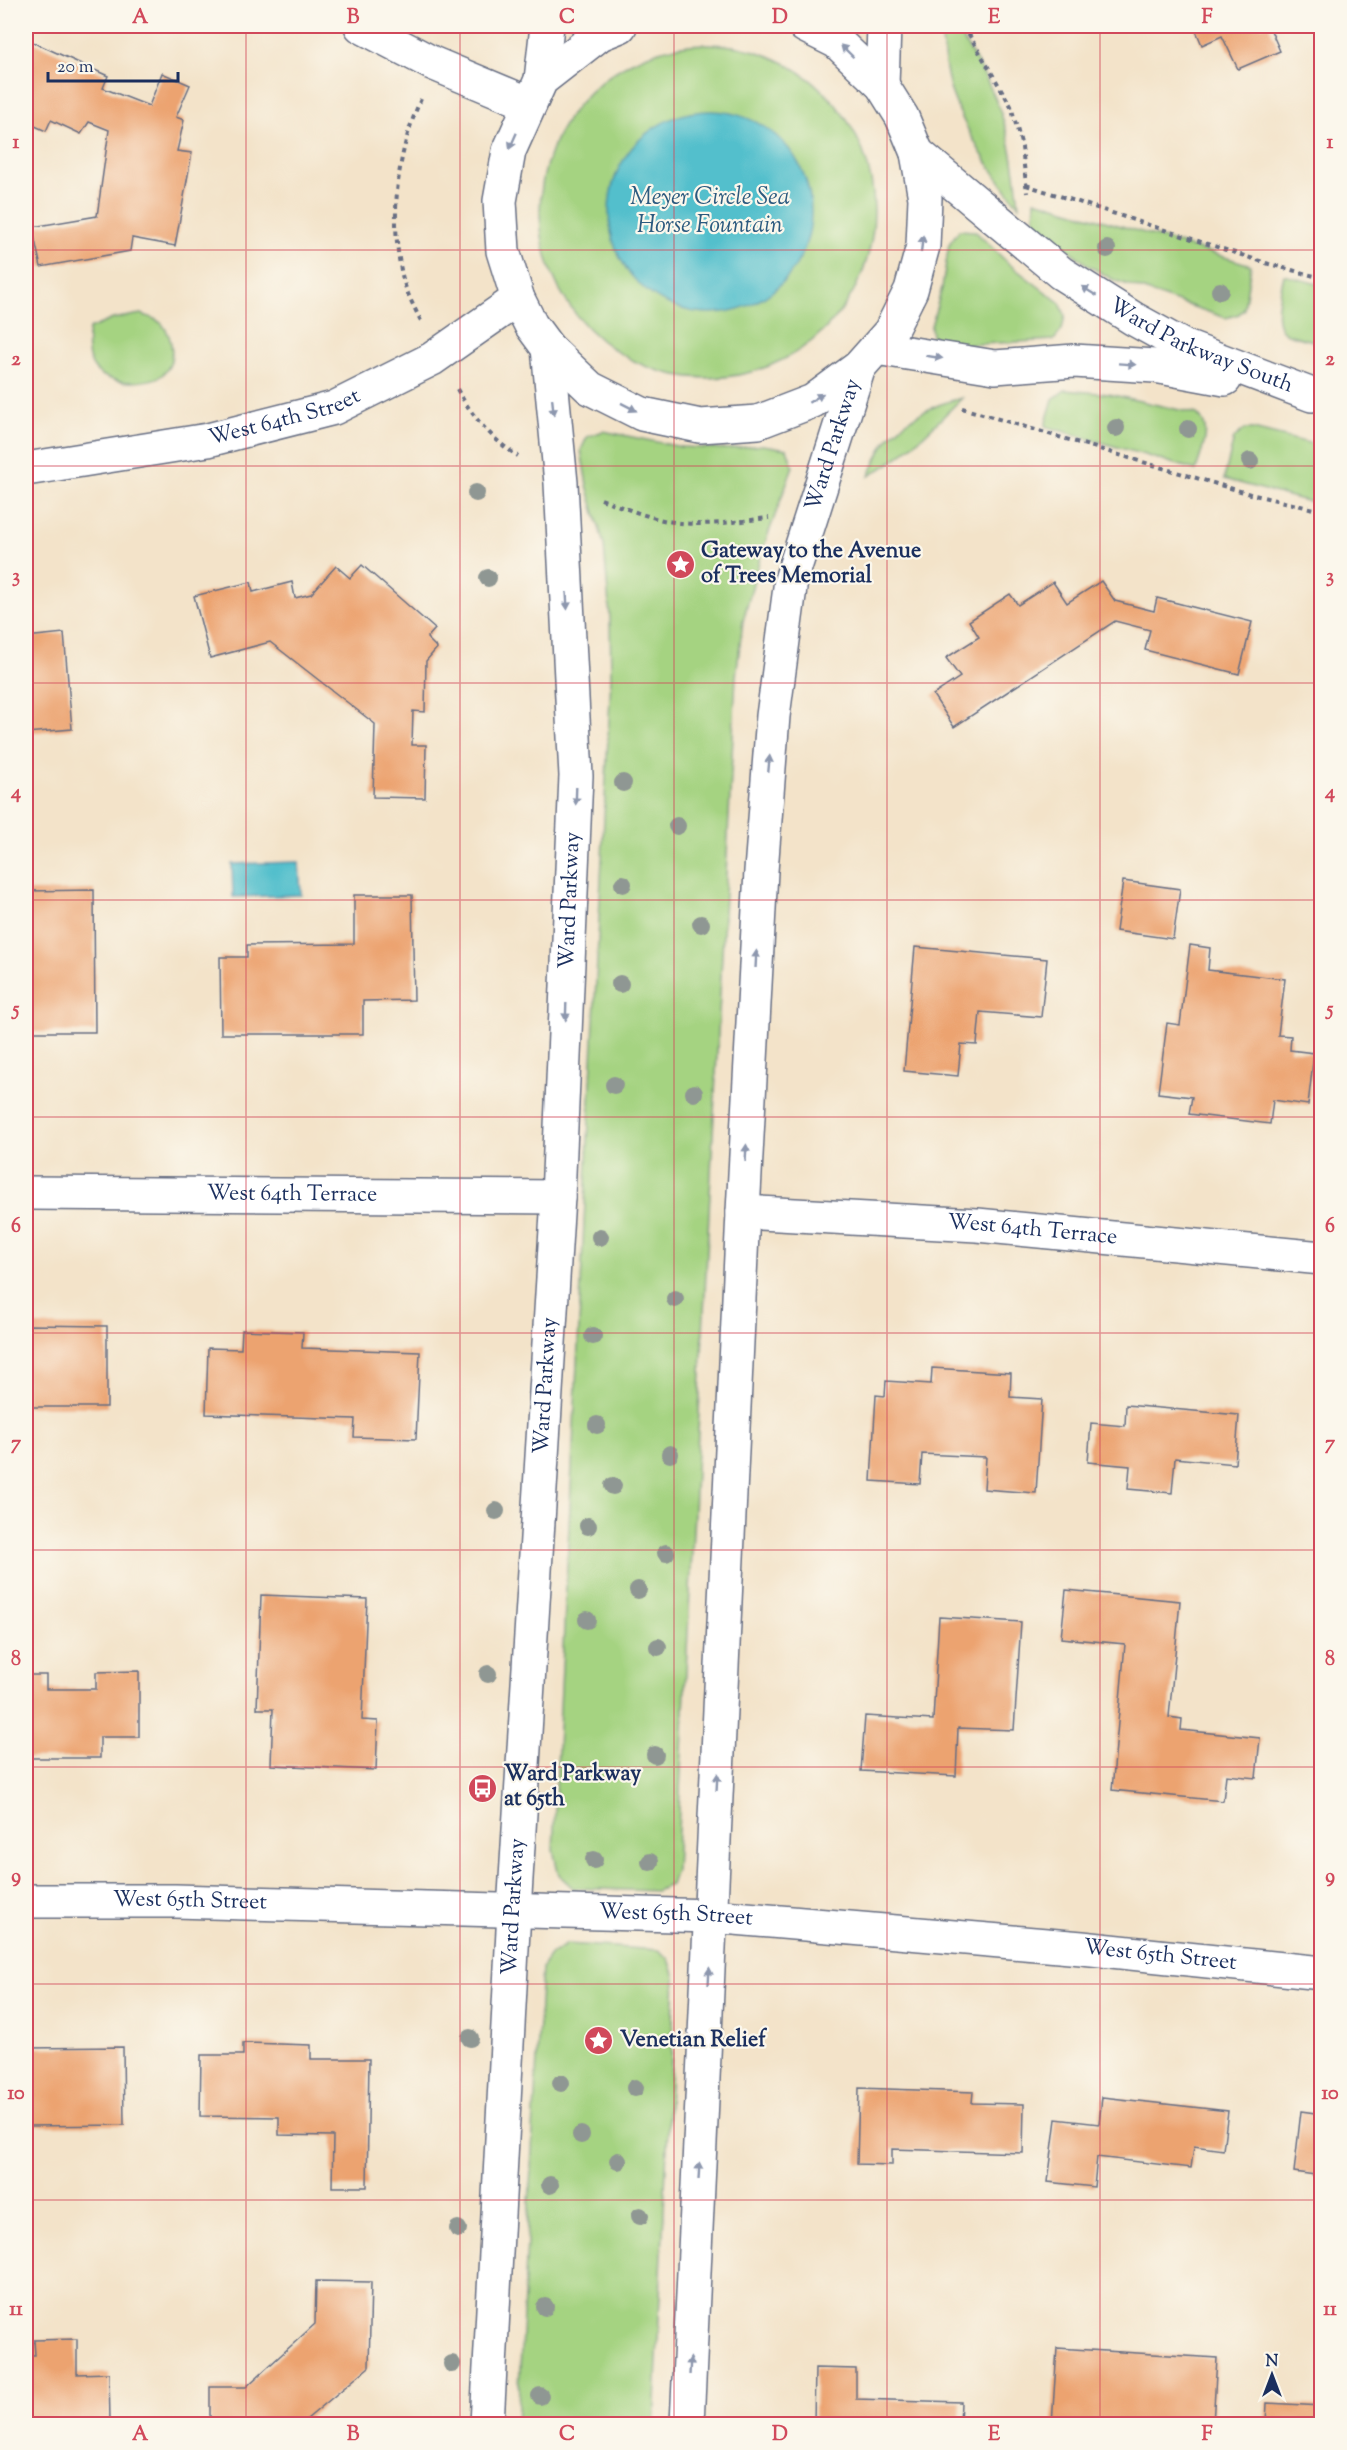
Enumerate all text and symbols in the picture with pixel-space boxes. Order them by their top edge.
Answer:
text: A [132,4,149,33]
text: B [347,4,360,33]
text: C [559,4,575,33]
text: D [772,4,788,33]
text: E [988,4,1001,33]
text: F [1201,4,1213,33]
scale bar [48,45,178,83]
one-way arrow [840,45,854,59]
text: 20 m [57,55,94,81]
text: 1 [13,129,20,158]
text: 1 [1327,129,1334,158]
one-way arrow [509,133,518,150]
water label: Meyer Circle Sea Horse Fountain [630,181,790,243]
one-way arrow [918,234,927,253]
one-way arrow [1081,285,1097,296]
street label: Ward Parkway South [1102,291,1298,402]
text: 2 [11,346,21,375]
text: 2 [1325,346,1335,375]
one-way arrow [924,353,943,362]
one-way arrow [1118,359,1137,369]
street label: Ward Parkway [798,375,870,515]
street label: West 64th Street [205,381,367,455]
one-way arrow [808,392,824,403]
one-way arrow [548,397,558,416]
one-way arrow [620,403,637,412]
place label: Gateway to the Avenue of Trees Memorial [701,536,921,593]
place icon: Gateway to the Avenue of Trees Memorial [664,549,696,581]
text: 3 [12,563,20,592]
text: 3 [1326,563,1334,592]
one-way arrow [562,592,571,611]
one-way arrow [764,755,774,774]
text: 4 [10,779,21,808]
text: 4 [1324,779,1335,808]
one-way arrow [571,786,580,805]
street label: Ward Parkway [552,831,590,970]
one-way arrow [752,949,761,968]
text: 5 [11,996,20,1025]
text: 5 [1325,996,1334,1025]
one-way arrow [562,1002,571,1021]
one-way arrow [742,1144,751,1163]
street label: West 64th Terrace [207,1178,377,1212]
street label: West 64th Terrace [947,1207,1119,1254]
text: 6 [11,1213,21,1242]
text: 6 [1325,1213,1335,1242]
street label: Ward Parkway [526,1316,567,1455]
text: 7 [11,1430,22,1459]
text: 7 [1325,1430,1336,1459]
text: 8 [11,1646,21,1675]
text: 8 [1325,1646,1335,1675]
place label: Ward Parkway at 65th [504,1759,641,1816]
bus stop icon: Ward Parkway at 65th [467,1772,499,1804]
one-way arrow [713,1772,722,1791]
street label: Ward Parkway [495,1837,534,1976]
text: 9 [11,1863,21,1892]
text: 9 [1325,1863,1335,1892]
street label: West 65th Street [113,1885,268,1920]
street label: West 65th Street [598,1897,754,1936]
street label: West 65th Street [1082,1932,1239,1980]
one-way arrow [704,1967,713,1986]
place icon: Venetian Relief [583,2025,615,2057]
place label: Venetian Relief [620,2025,767,2057]
text: 10 [7,2080,25,2109]
text: 10 [1321,2080,1339,2109]
one-way arrow [695,2162,704,2181]
text: 11 [9,2296,23,2325]
text: 11 [1323,2296,1337,2325]
north arrow [1242,2345,1302,2405]
text: N [1266,2351,1279,2374]
one-way arrow [686,2357,695,2376]
text: A [132,2421,149,2450]
text: B [347,2421,360,2450]
text: C [559,2421,575,2450]
text: D [772,2421,788,2450]
text: E [988,2421,1001,2450]
text: F [1201,2421,1213,2450]

